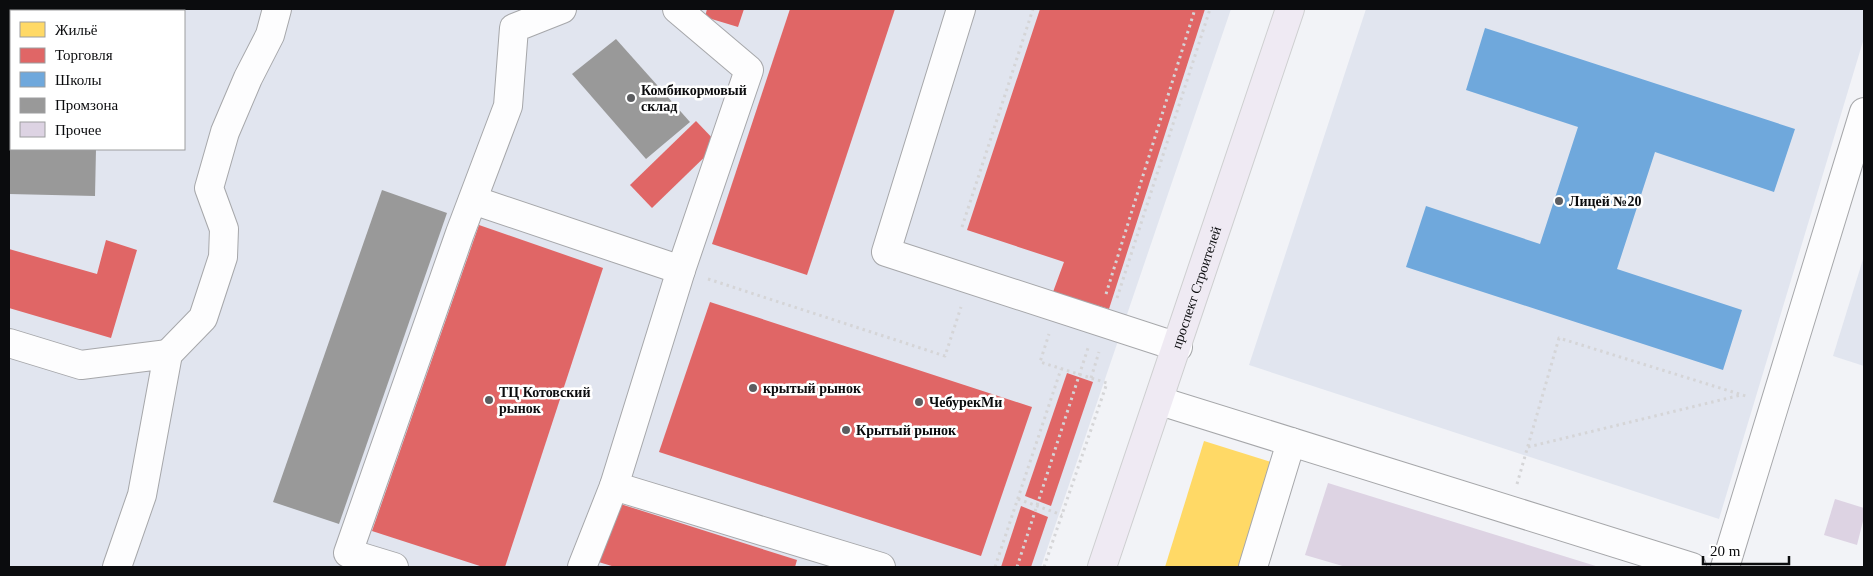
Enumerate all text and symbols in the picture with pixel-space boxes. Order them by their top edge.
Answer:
legend [10,10,185,150]
text: Жильё [55,22,98,38]
text: Торговля [55,47,113,63]
text: Школы [55,72,102,88]
place label: Комбикормовый склад [641,83,747,114]
marker: Комбикормовый склад [625,92,637,104]
text: Промзона [55,97,118,113]
text: Прочее [55,122,102,138]
place label: Лицей №20 [1569,194,1641,209]
marker: Лицей №20 [1553,195,1565,207]
street label: проспект Строителей [1169,224,1224,351]
place label: крытый рынок [763,381,862,396]
marker: крытый рынок [747,382,759,394]
place label: ТЦ Котовский рынок [499,385,591,416]
marker: ТЦ Котовский рынок [483,394,495,406]
place label: ЧебурекМи [929,395,1002,410]
marker: ЧебурекМи [913,396,925,408]
place label: Крытый рынок [856,423,957,438]
marker: Крытый рынок [840,424,852,436]
scale bar [1703,534,1789,566]
text: 20 m [1710,543,1741,559]

